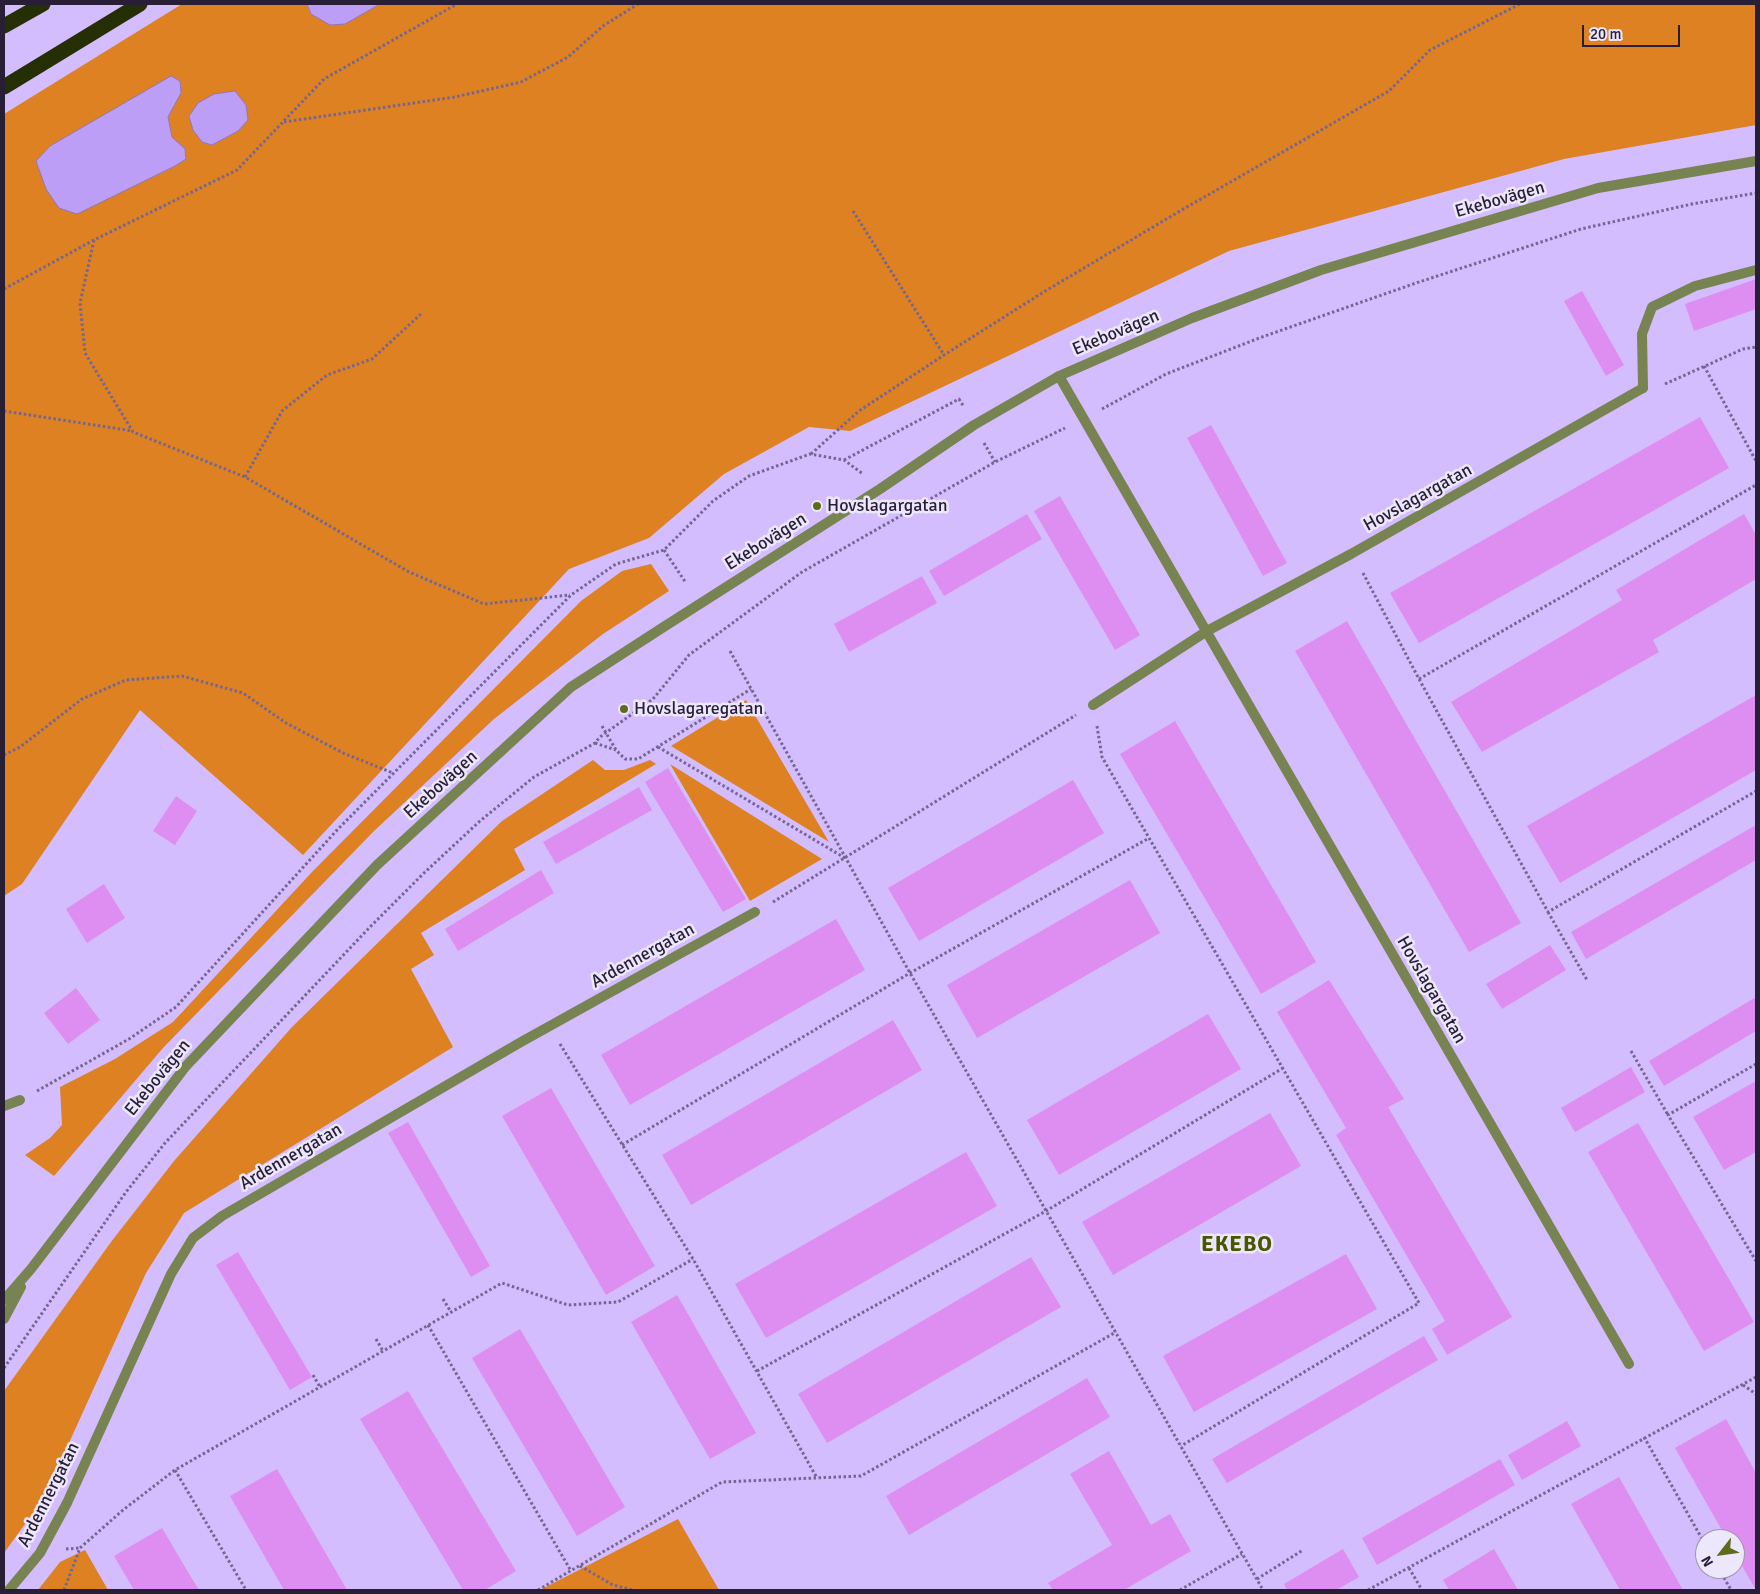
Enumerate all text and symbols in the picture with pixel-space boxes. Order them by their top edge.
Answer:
scale bar [1585,15,1682,47]
text: 20 m [1590,25,1621,43]
street label: Ekebovägen [1453,177,1547,223]
street label: Ekebovägen [1069,305,1163,361]
street label: Hovslagargatan [1360,459,1476,537]
place label: Hovslagargatan [827,495,948,517]
marker: Hovslagargatan [811,500,823,512]
street label: Ekebovägen [721,508,811,576]
place label: Hovslagaregatan [634,698,763,720]
marker: Hovslagaregatan [618,703,630,715]
street label: Ekebovägen [400,746,482,824]
street label: Ardennergatan [588,919,698,993]
street label: Hovslagargatan [1392,932,1470,1048]
street label: Ekebovägen [121,1035,195,1121]
street label: Ardennergatan [236,1119,346,1195]
district label: EKEBO [1200,1232,1274,1258]
street label: Ardennergatan [13,1439,85,1551]
north arrow [1695,1529,1745,1579]
text: N [1698,1553,1717,1570]

